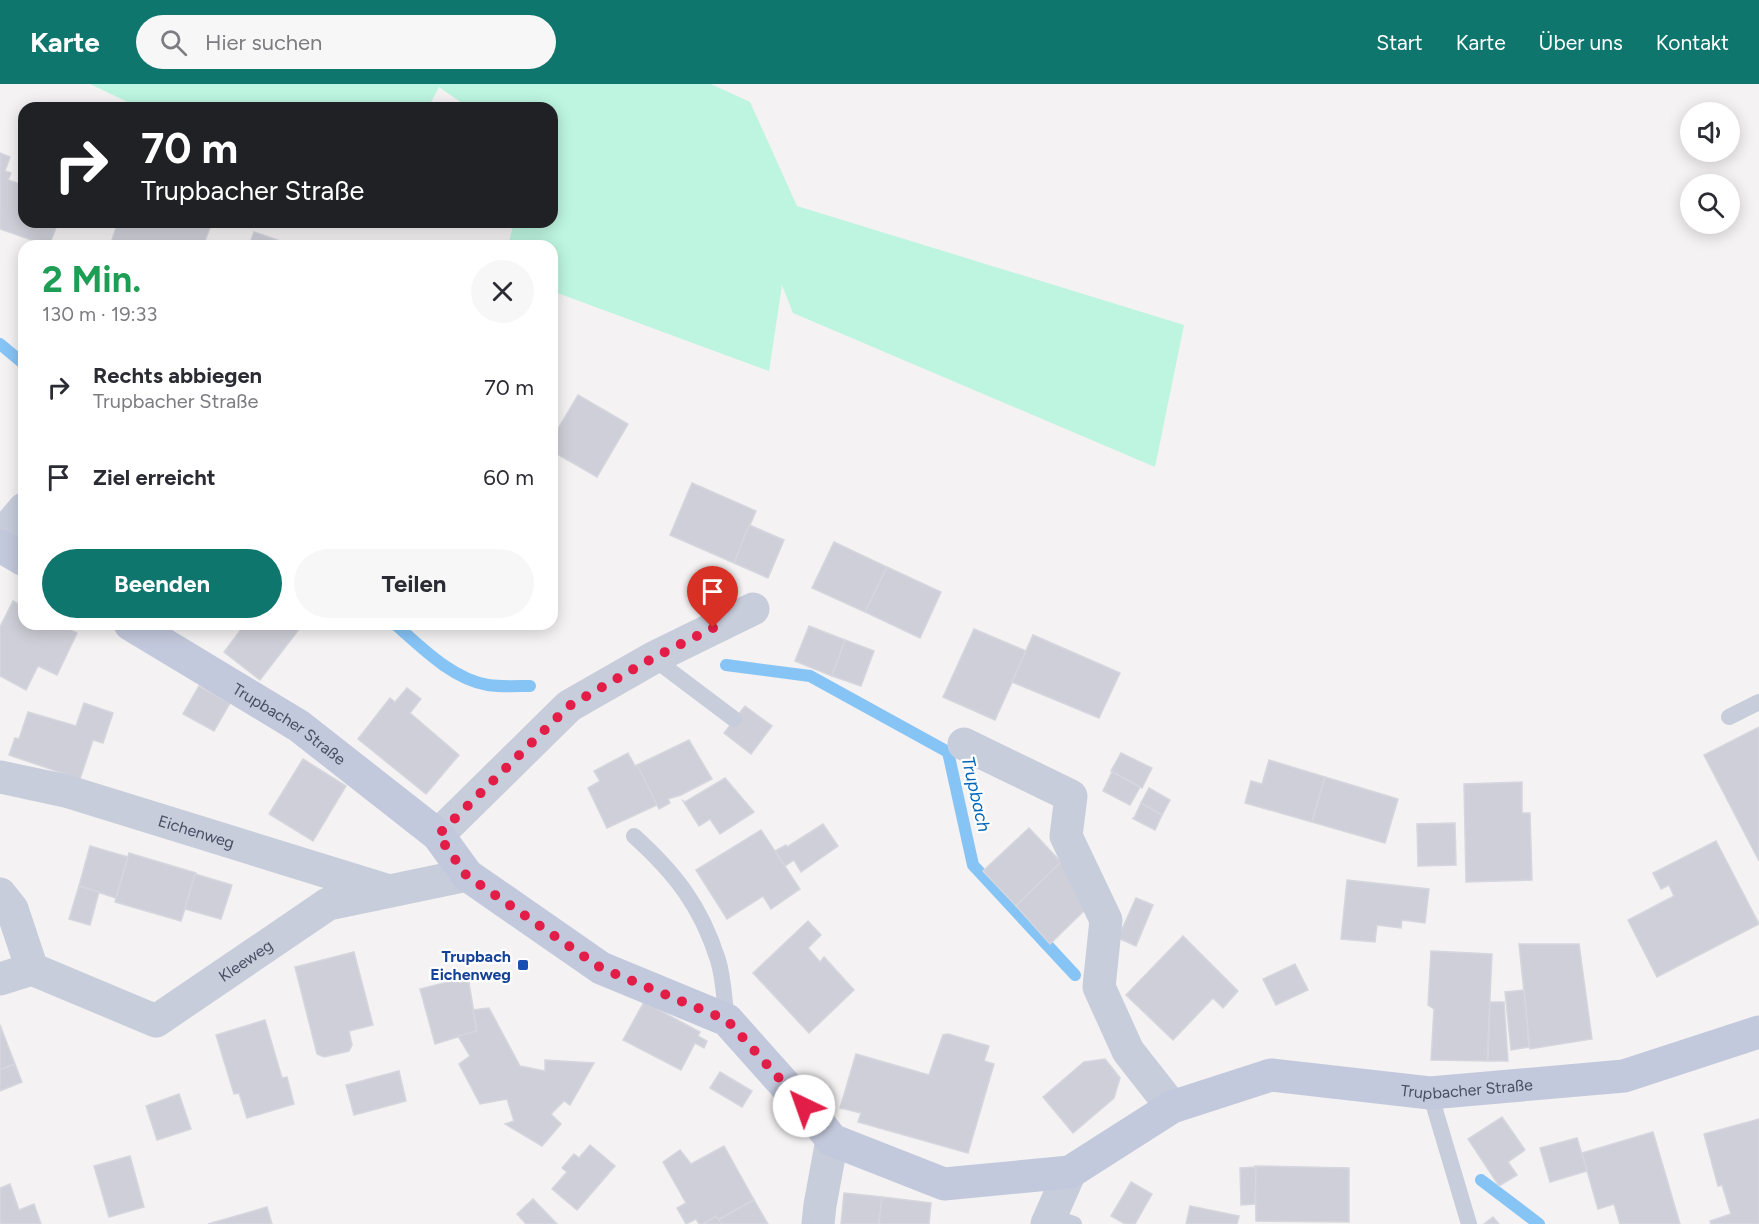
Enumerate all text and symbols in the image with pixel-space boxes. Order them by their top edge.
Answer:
search box [136,15,556,69]
text: Karte [30,25,100,59]
icon: search [157,26,190,59]
text: Hier suchen [205,29,322,56]
text: Start [1376,30,1423,55]
text: Karte [1456,30,1506,55]
text: Über uns [1539,30,1623,55]
text: Kontakt [1656,30,1729,55]
map controls [1680,102,1740,234]
button: sound [1680,102,1740,162]
text: 70 m [141,123,238,174]
icon: right [42,126,120,204]
text: Trupbacher Straße [141,174,364,207]
button: search [1680,174,1740,234]
text: 2 Min. [42,258,141,301]
button: close [471,260,534,323]
text: 130 m · 19:33 [42,302,157,326]
text: Rechts abbiegen [93,362,262,389]
icon: right [42,371,75,404]
text: 70 m [484,374,534,401]
text: Trupbacher Straße [93,389,258,413]
icon: arrive [42,461,75,494]
text: Ziel erreicht [93,464,216,491]
text: 60 m [483,464,534,491]
button: Beenden [42,549,282,618]
button: Teilen [294,549,534,618]
pin [687,566,738,628]
icon: arrive [696,575,729,608]
street label: Trupbacher Straße [229,679,349,769]
water label: Trupbach [957,754,995,834]
street label: Eichenweg [156,811,237,853]
street label: Kleeweg [215,936,276,986]
place label: Trupbach Eichenweg [430,947,511,984]
marker: Trupbach Eichenweg [516,958,530,972]
position arrow [772,1074,836,1138]
street label: Trupbacher Straße [1400,1075,1534,1103]

